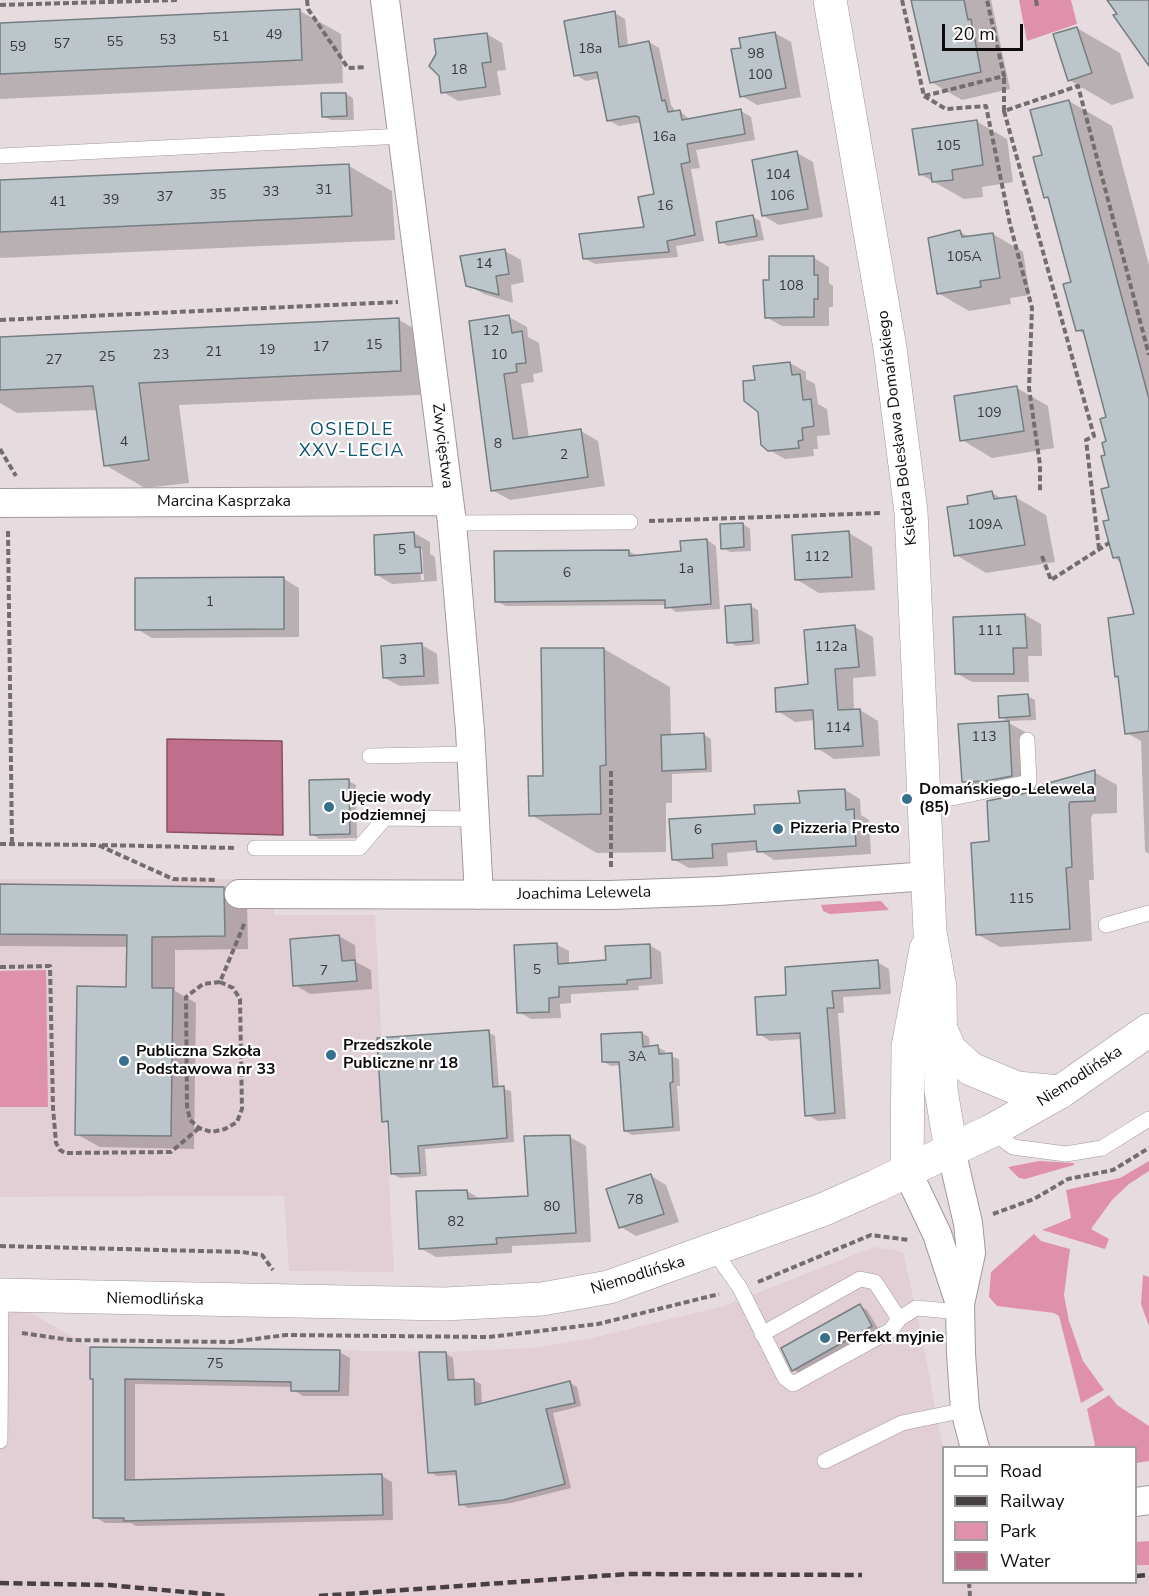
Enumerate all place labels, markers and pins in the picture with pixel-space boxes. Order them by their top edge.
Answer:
place label: Domańskiego-Lelewela (85) [919,780,1095,818]
place label: Ujęcie wody podziemnej [341,788,431,826]
marker: Domańskiego-Lelewela (85) [900,792,914,806]
marker: Ujęcie wody podziemnej [322,800,336,814]
place label: Pizzeria Presto [790,819,900,839]
marker: Pizzeria Presto [771,822,785,836]
place label: Przedszkole Publiczne nr 18 [343,1036,458,1074]
place label: Publiczna Szkoła Podstawowa nr 33 [136,1042,276,1080]
marker: Przedszkole Publiczne nr 18 [324,1048,338,1062]
marker: Publiczna Szkoła Podstawowa nr 33 [117,1054,131,1068]
place label: Perfekt myjnie [837,1328,944,1348]
marker: Perfekt myjnie [818,1331,832,1345]

